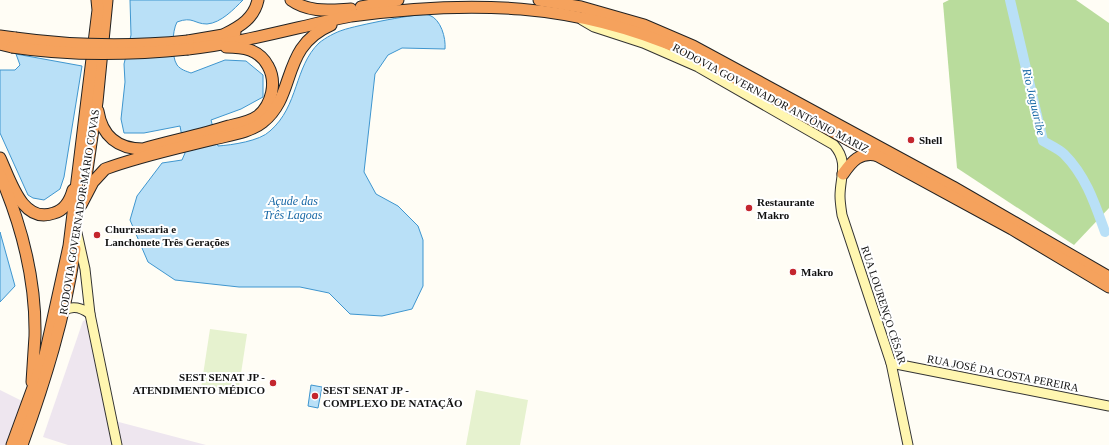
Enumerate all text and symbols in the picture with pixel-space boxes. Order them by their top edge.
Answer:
street label: RODOVIA GOVERNADOR ANTÔNIO MARIZ [671,41,871,155]
water label: Rio Jaguaribe [1019,66,1049,138]
street label: RODOVIA GOVERNADOR MÁRIO COVAS [57,108,101,316]
place label: Shell [919,134,942,146]
marker: Shell [906,135,916,145]
water label: Açude das Três Lagoas [263,194,323,222]
place label: Restaurante Makro [757,196,815,221]
marker: Restaurante Makro [744,203,754,213]
place label: Churrascaria e Lanchonete Três Gerações [105,223,230,248]
marker: Churrascaria e Lanchonete Três Gerações [92,230,102,240]
street label: RUA LOURENÇO CÉSAR [859,244,909,366]
place label: Makro [801,266,834,278]
marker: Makro [788,267,798,277]
street label: RUA JOSÉ DA COSTA PEREIRA [926,352,1080,394]
place label: SEST SENAT JP - ATENDIMENTO MÉDICO [132,371,265,396]
marker: SEST SENAT JP - ATENDIMENTO MÉDICO [268,378,278,388]
place label: SEST SENAT JP - COMPLEXO DE NATAÇÃO [323,384,463,409]
marker: SEST SENAT JP - COMPLEXO DE NATAÇÃO [310,391,320,401]

